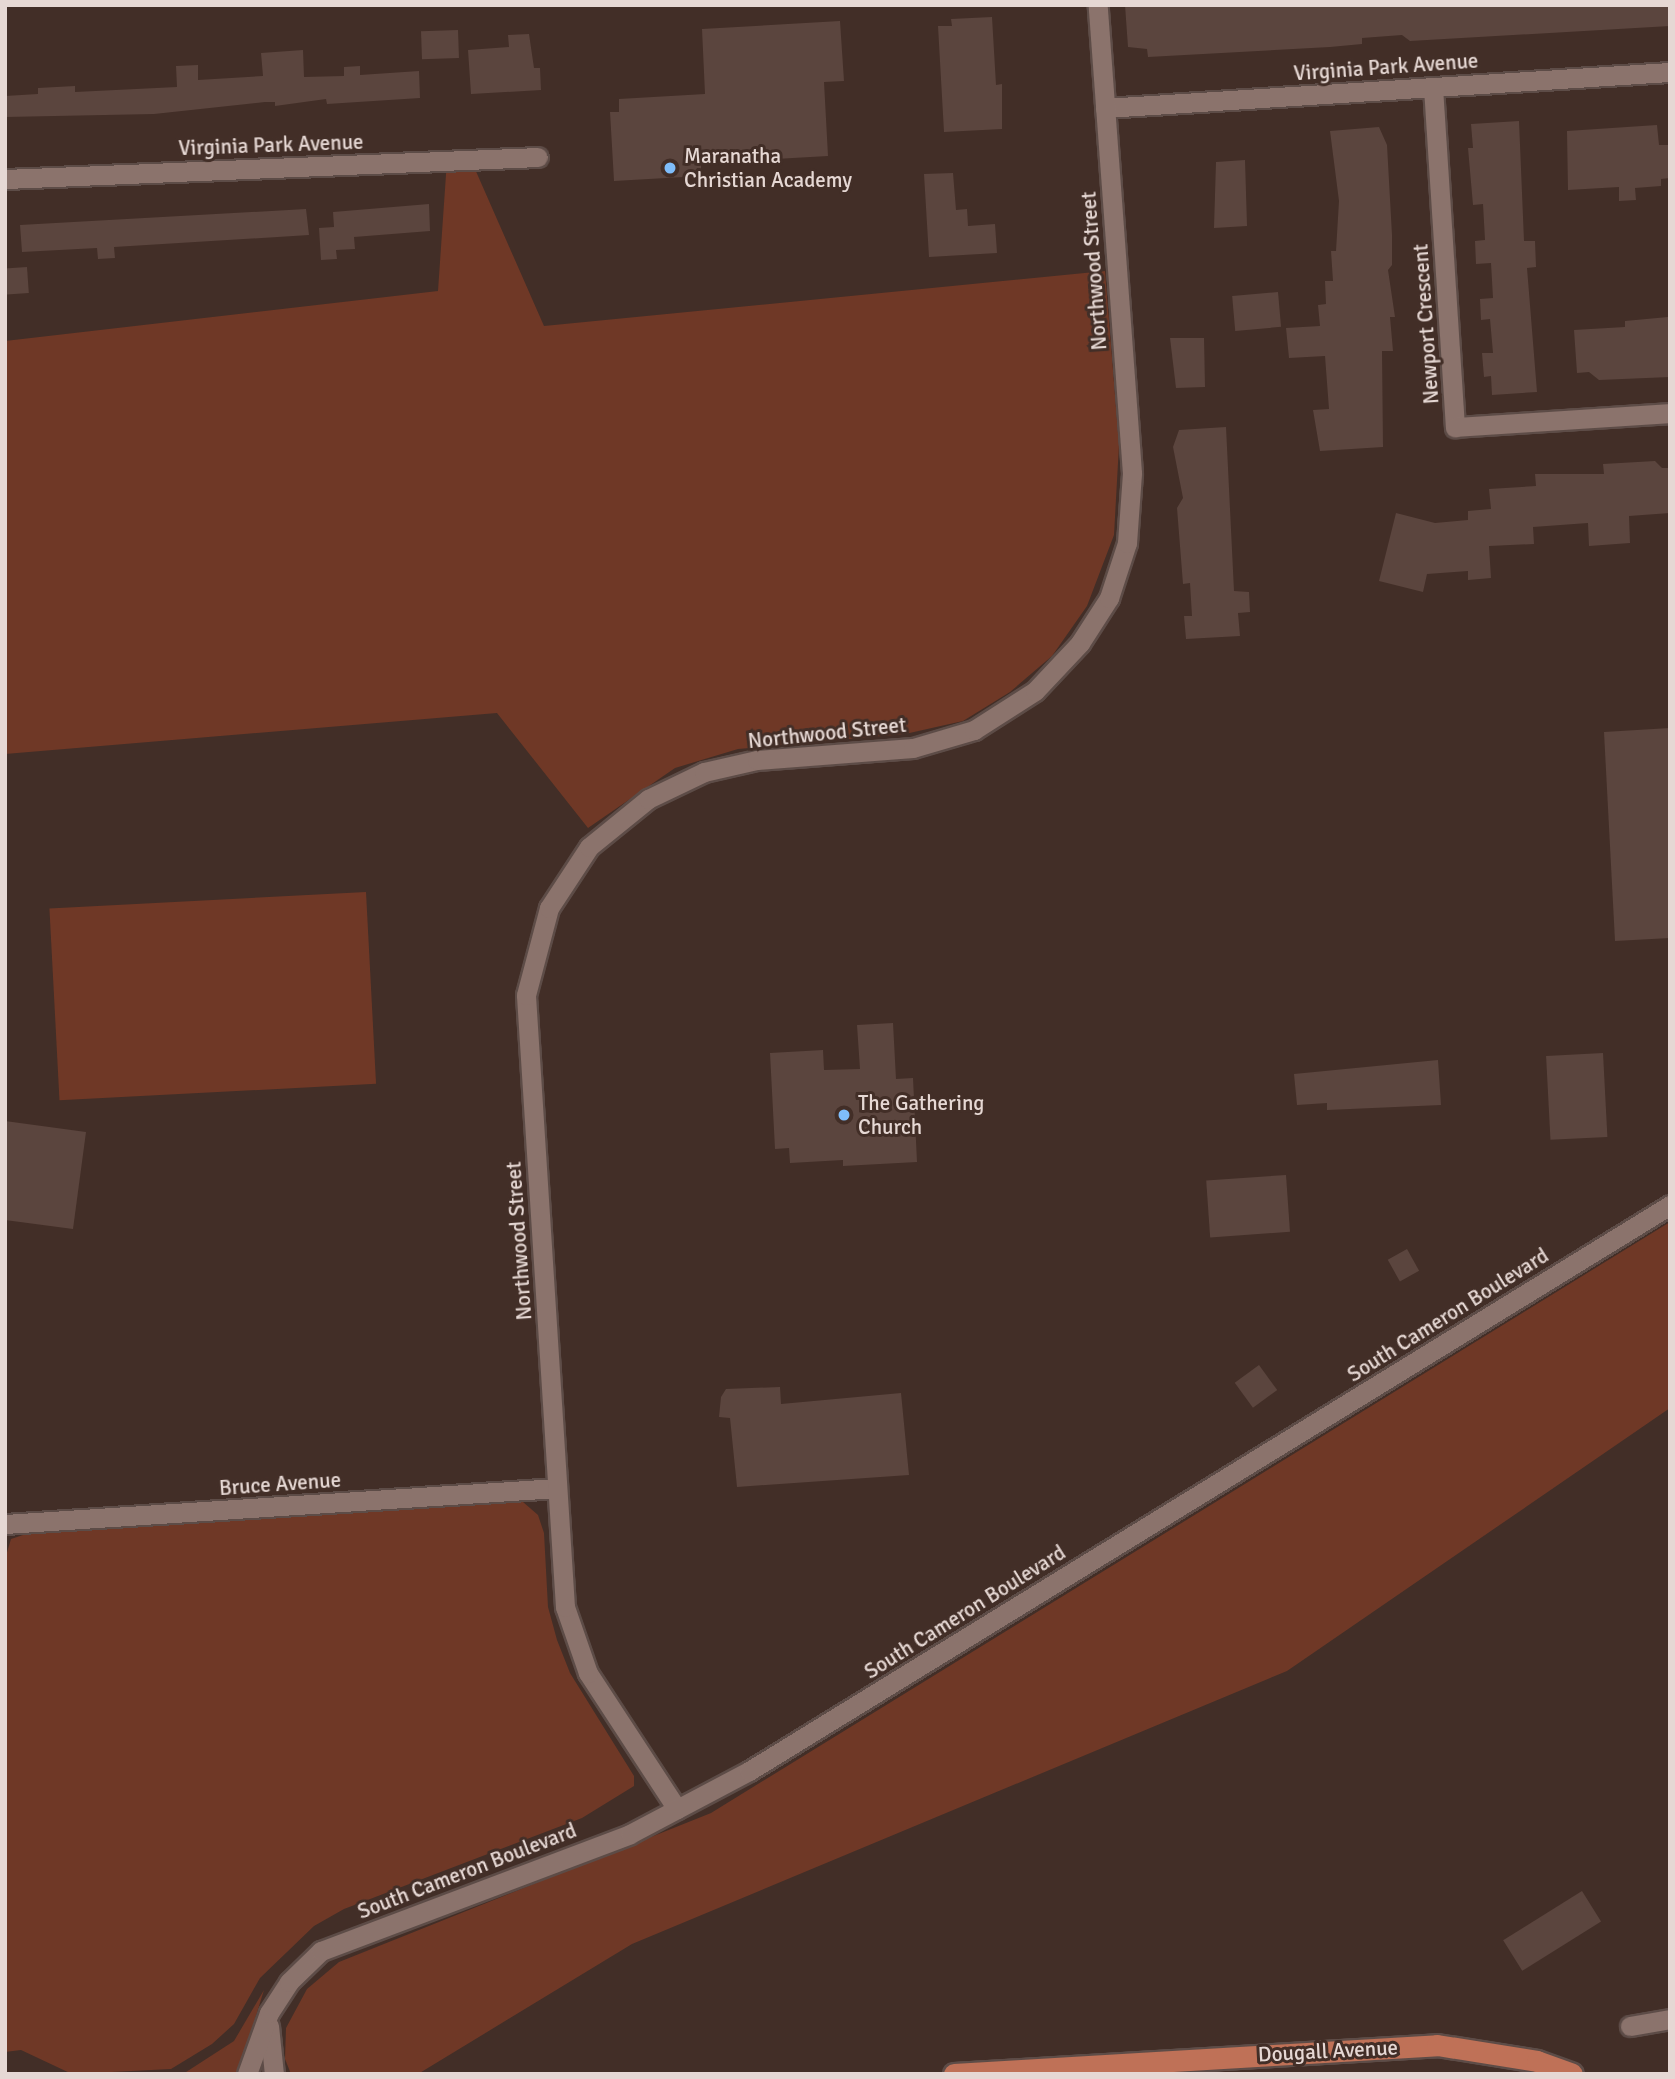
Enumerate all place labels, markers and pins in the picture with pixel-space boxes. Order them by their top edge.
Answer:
place label: Maranatha Christian Academy [684,143,852,193]
marker: Maranatha Christian Academy [662,160,678,176]
place label: The Gathering Church [858,1090,984,1140]
marker: The Gathering Church [836,1107,852,1123]

